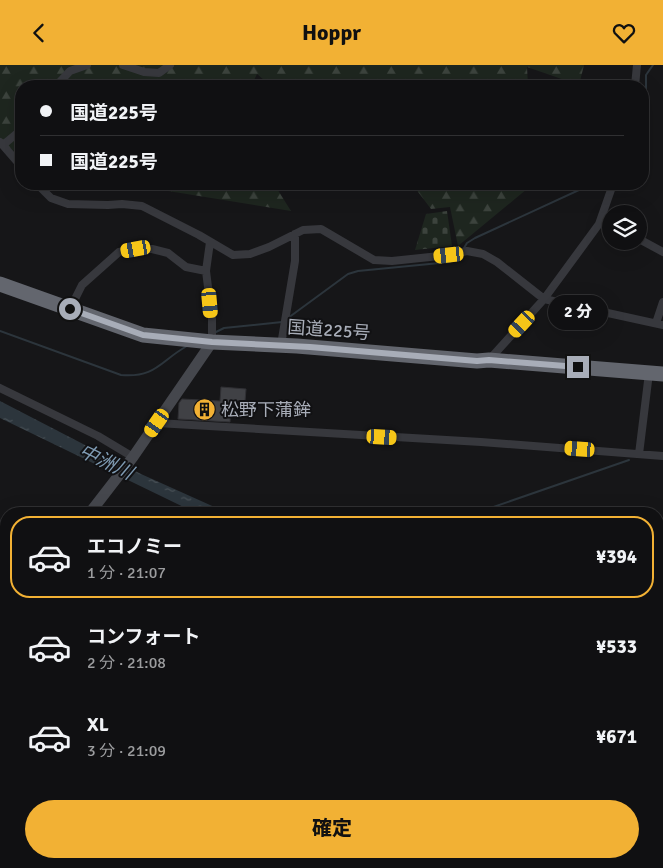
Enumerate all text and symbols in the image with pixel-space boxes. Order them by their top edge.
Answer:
icon: back [25,19,53,47]
text: Hoppr [302,19,361,46]
icon: heart [610,19,638,47]
text: 国道225号 [70,101,158,125]
text: 国道225号 [70,150,158,174]
map controls [602,205,647,250]
button: layers [602,205,647,250]
car [119,239,152,259]
car [433,246,464,264]
car [201,287,218,319]
callout: 2 分 [548,295,608,329]
route start [59,298,81,320]
text: 2 分 [564,302,592,322]
car [506,308,537,340]
street label: 国道225号 [287,316,371,344]
route end [567,356,589,378]
building icon: 松野下蒲鉾 [193,398,217,422]
place label: 松野下蒲鉾 [221,399,311,421]
car [142,406,171,440]
car [366,429,397,445]
water label: 中洲川 [75,439,139,486]
car [564,440,595,458]
icon: car [27,535,72,580]
text: エコノミー [87,535,182,559]
text: ¥394 [596,545,637,569]
text: 1 分 · 21:07 [87,563,166,583]
icon: car [27,625,72,670]
text: コンフォート [87,625,200,649]
text: ¥533 [596,635,637,659]
text: 2 分 · 21:08 [87,653,166,673]
text: XL [87,713,109,737]
icon: car [27,715,72,760]
text: ¥671 [596,725,637,749]
text: 3 分 · 21:09 [87,741,166,761]
button: 確定 [25,800,639,858]

